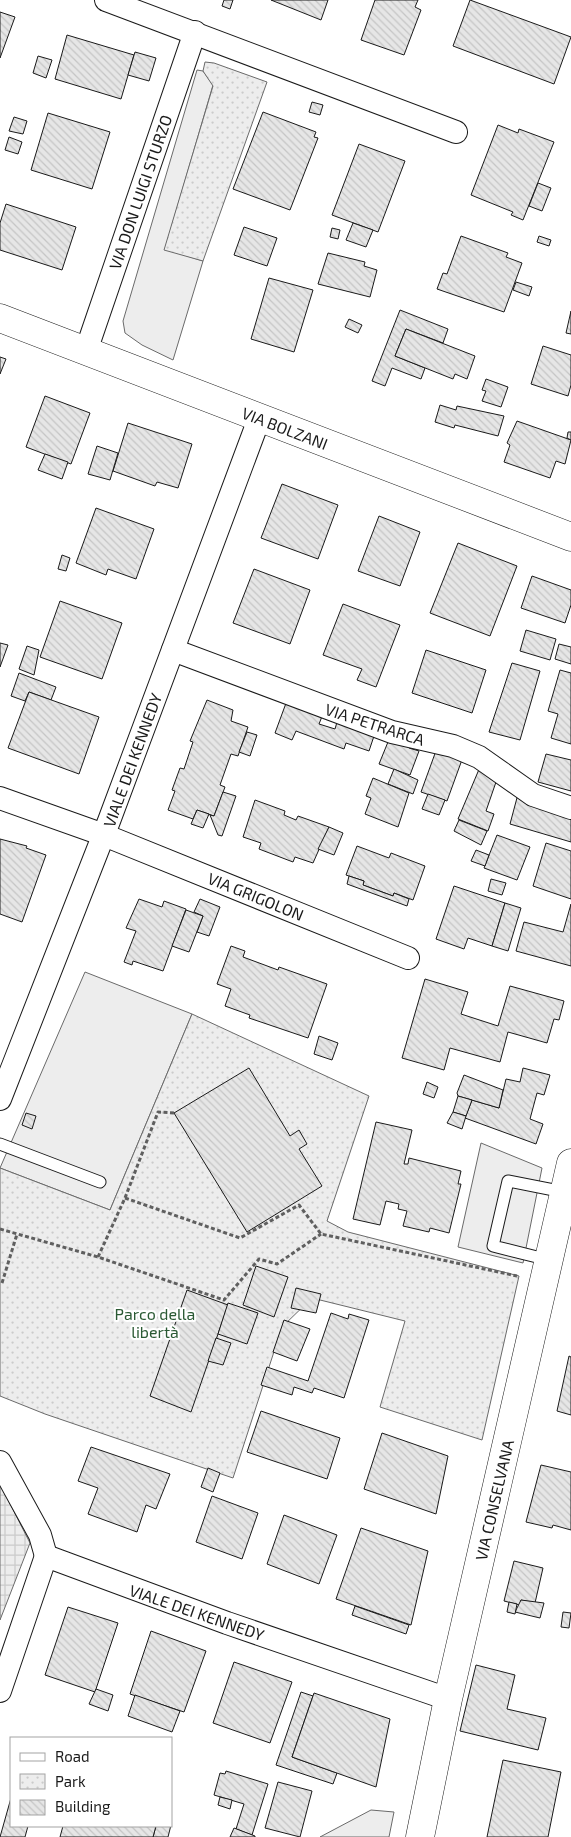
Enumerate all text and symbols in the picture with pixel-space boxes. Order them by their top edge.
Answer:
street label: VIA DON LUIGI STURZO [105,112,175,272]
street label: VIA BOLZANI [239,403,331,453]
street label: VIALE DEI KENNEDY [99,690,165,830]
street label: VIA PETRARCA [323,699,427,749]
street label: VIA GRIGOLON [205,868,307,924]
park label: Parco della libertà [115,1304,195,1341]
street label: VIA CONSELVANA [471,1438,517,1562]
street label: VIALE DEI KENNEDY [127,1580,267,1644]
legend [10,1737,172,1827]
text: Road [55,1747,90,1765]
text: Park [55,1772,86,1790]
text: Building [55,1797,111,1815]

